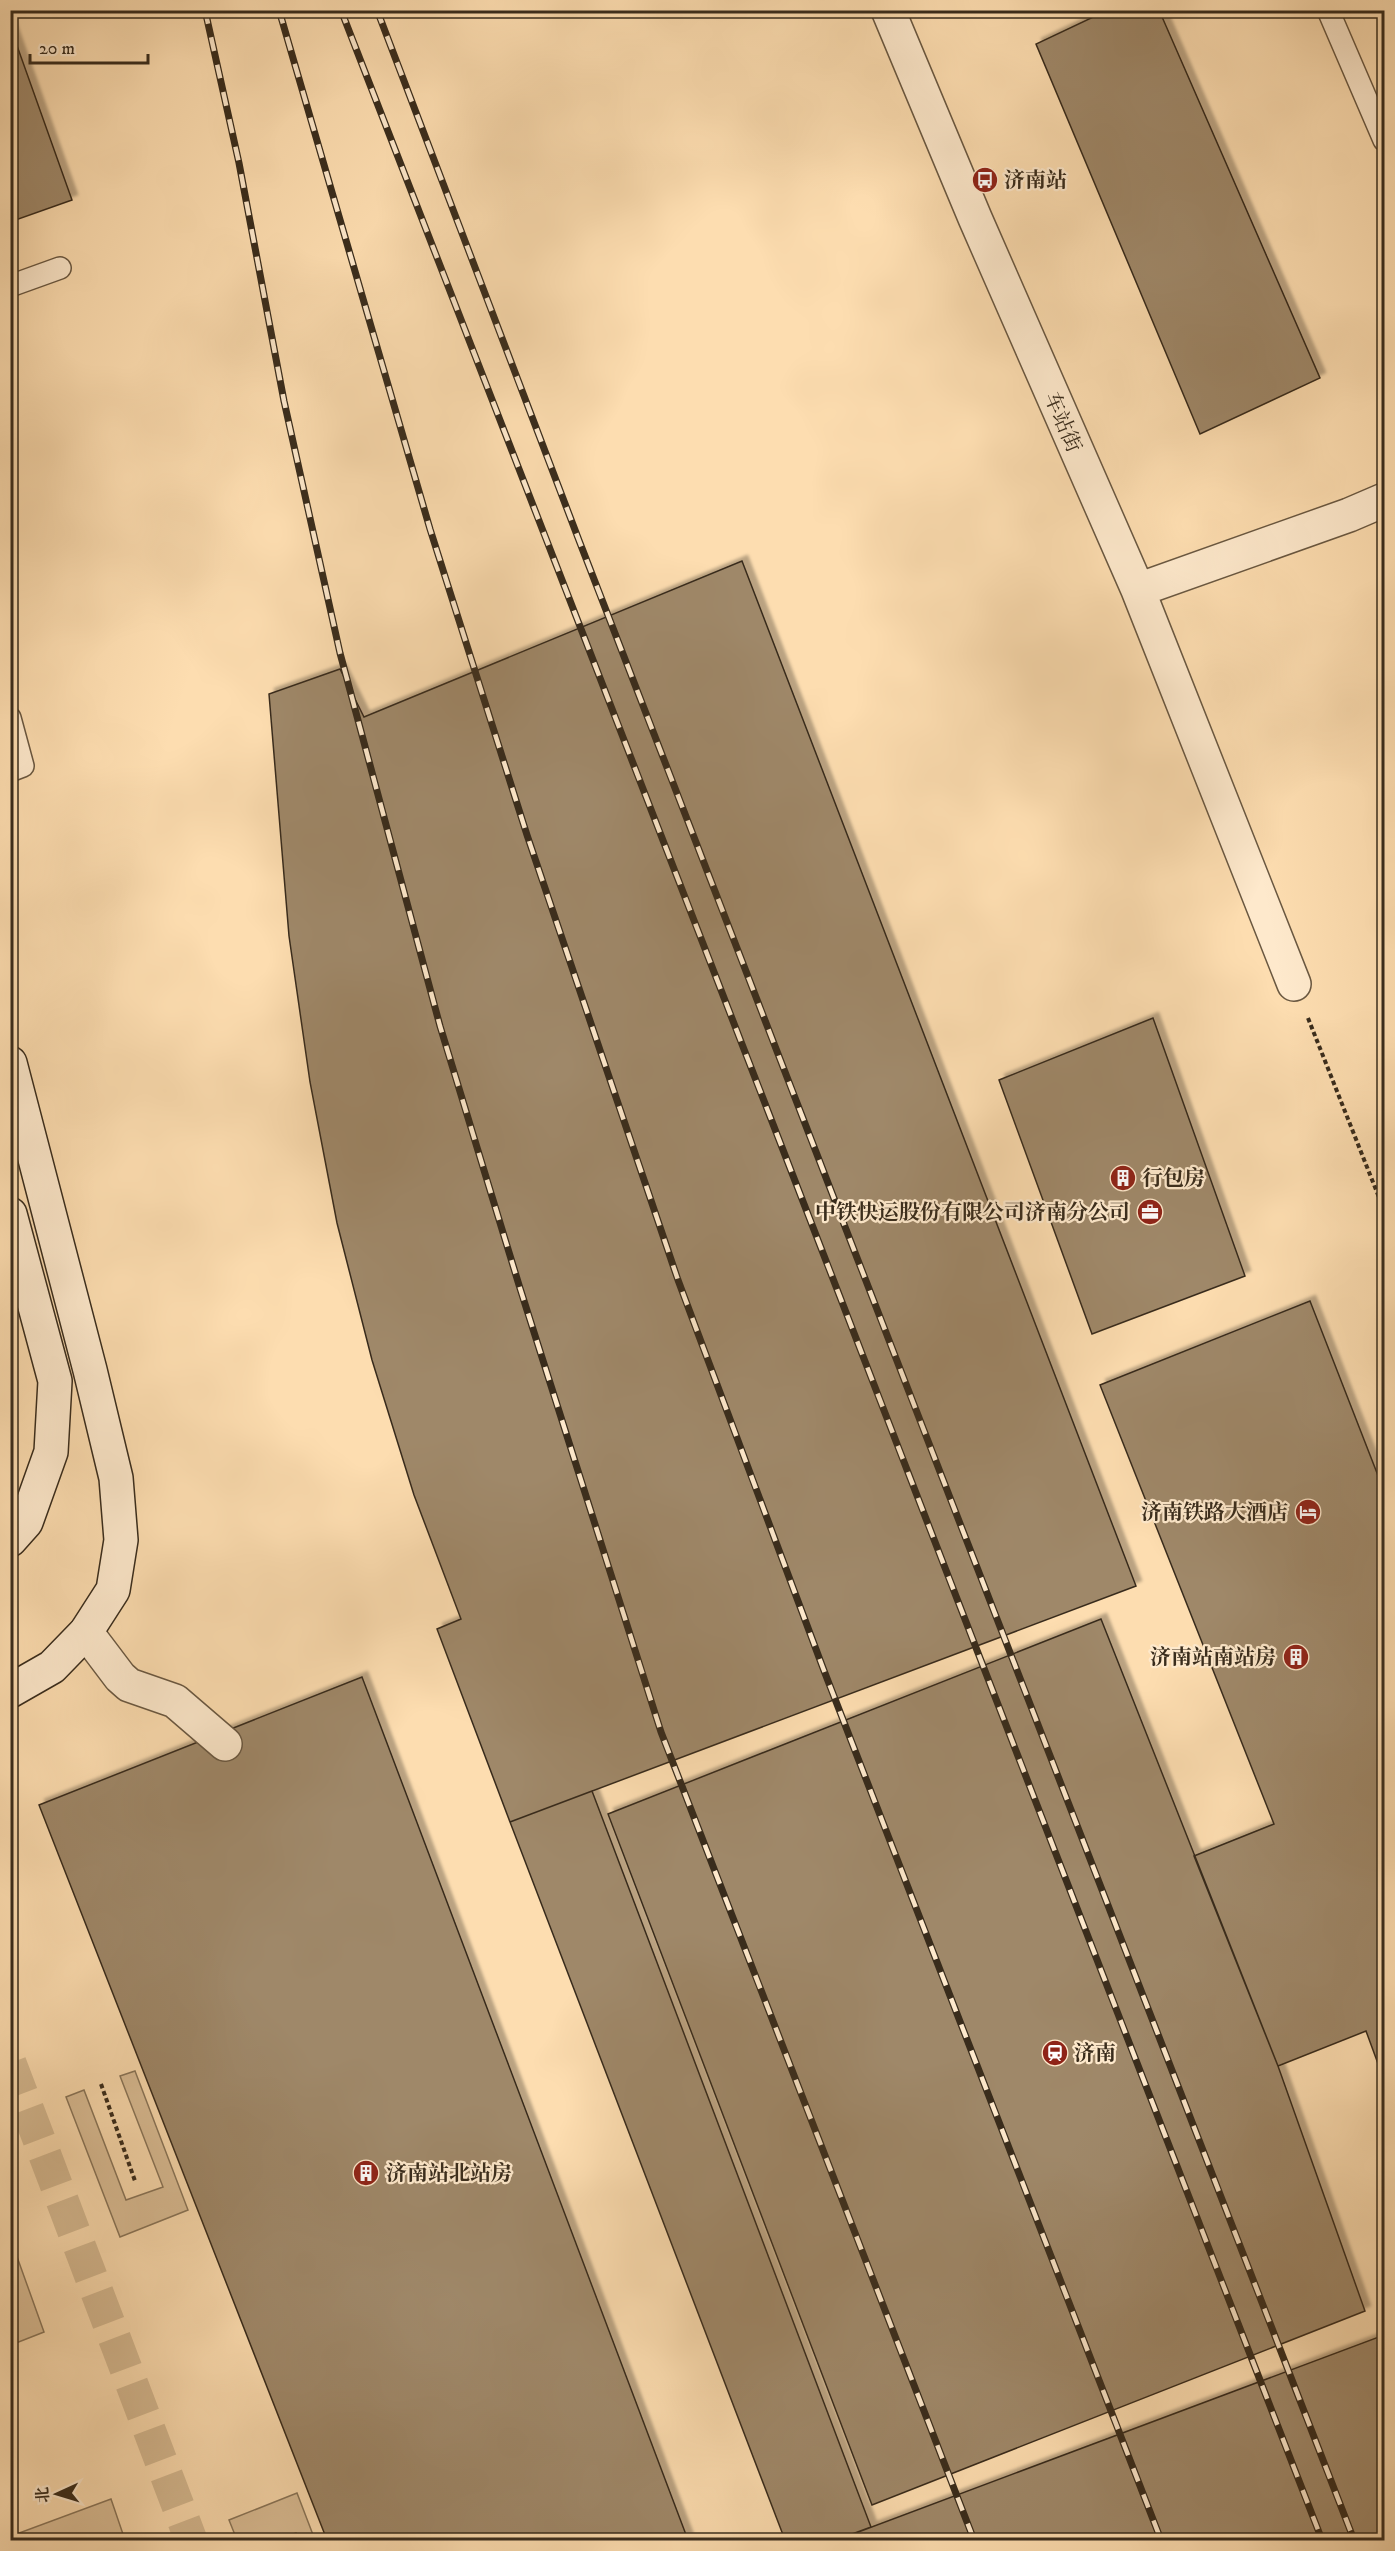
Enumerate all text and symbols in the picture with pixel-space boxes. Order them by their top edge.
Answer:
scale bar [30,27,148,65]
text: 20 m [39,38,75,60]
bus stop icon: 济南站 [970,165,1000,195]
place label: 济南站 [1004,168,1067,194]
street label: 车站街 [1038,388,1086,456]
building icon: 行包房 [1108,1163,1138,1193]
place label: 行包房 [1142,1166,1205,1192]
office icon: 中铁快运股份有限公司济南分公司 [1135,1197,1165,1227]
place label: 中铁快运股份有限公司济南分公司 [815,1200,1130,1226]
hotel icon: 济南铁路大酒店 [1293,1497,1323,1527]
place label: 济南铁路大酒店 [1141,1500,1288,1526]
building icon: 济南站南站房 [1281,1642,1311,1672]
place label: 济南站南站房 [1150,1645,1276,1671]
station icon: 济南 [1040,2038,1070,2068]
place label: 济南 [1074,2041,1116,2067]
building icon: 济南站北站房 [351,2158,381,2188]
place label: 济南站北站房 [386,2161,512,2187]
north arrow [27,2464,87,2524]
text: 北 [32,2486,54,2504]

